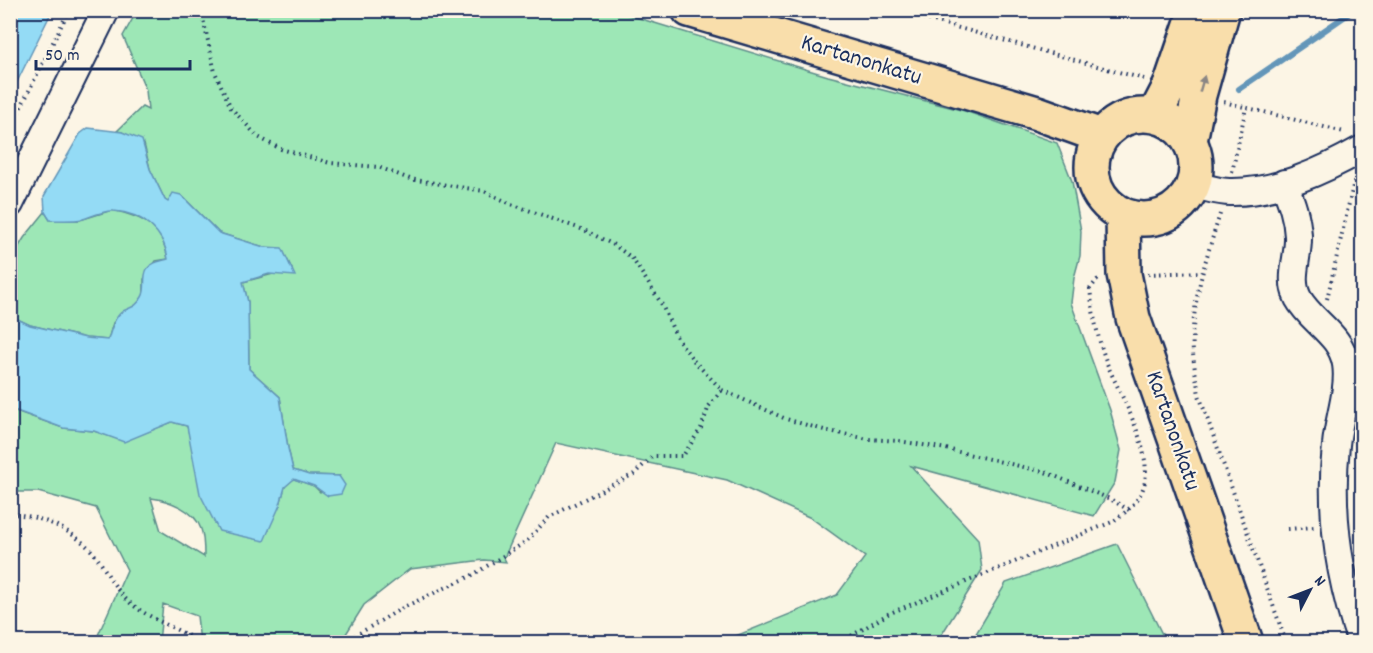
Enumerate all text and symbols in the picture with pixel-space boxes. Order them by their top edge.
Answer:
street label: Kartanonkatu [796,27,926,95]
scale bar [36,33,190,71]
text: 50 m [45,44,80,69]
one-way arrow [1198,75,1207,93]
street label: Kartanonkatu [1136,367,1208,495]
north arrow [1280,560,1340,620]
text: N [1308,571,1331,592]

